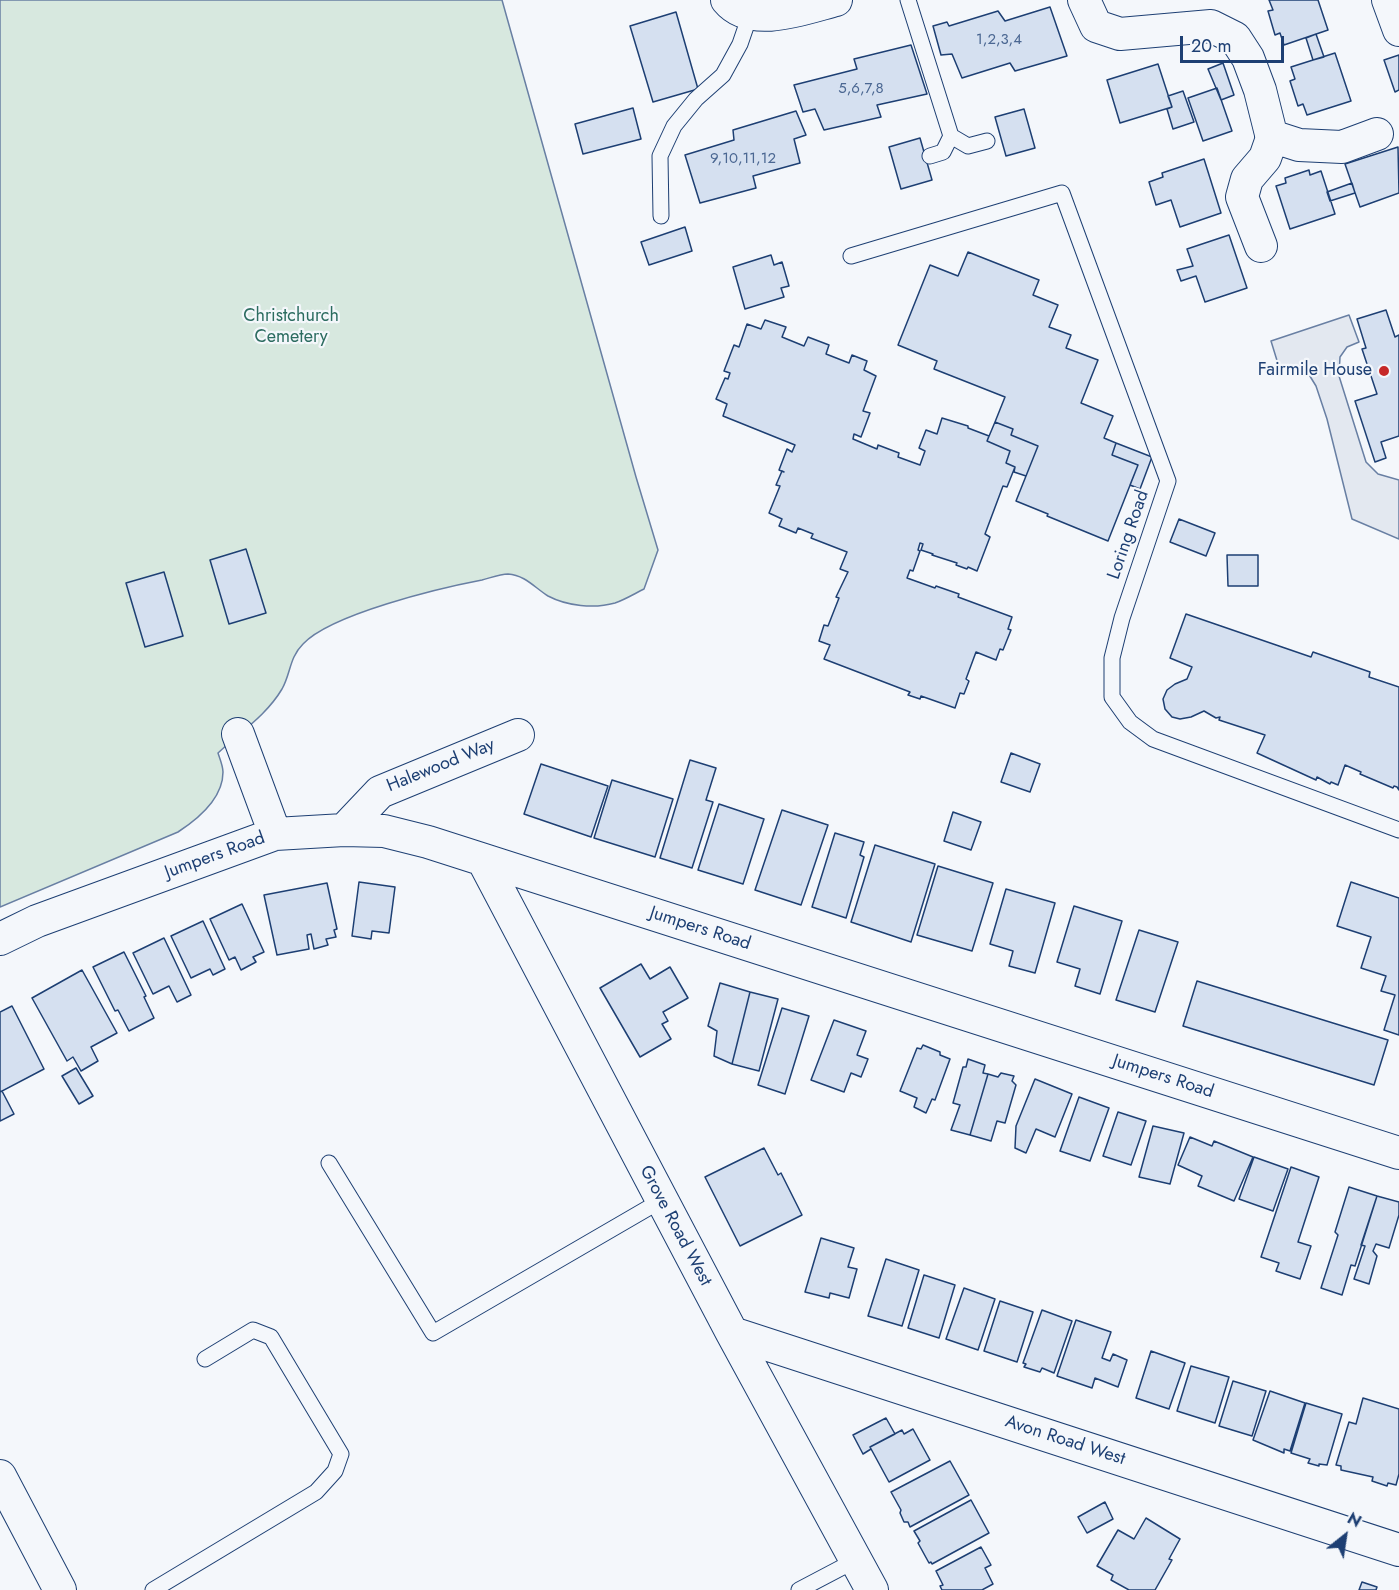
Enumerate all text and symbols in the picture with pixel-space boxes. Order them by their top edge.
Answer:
scale bar [1183,24,1286,62]
house number: 1,2,3,4 [976,31,1022,49]
text: 20 m [1191,33,1231,59]
house number: 5,6,7,8 [838,80,884,98]
house number: 9,10,11,12 [710,150,776,168]
park label: Christchurch Cemetery [243,306,339,348]
place label: Fairmile House [1258,360,1372,382]
marker: Fairmile House [1377,364,1391,378]
street label: Loring Road [1104,488,1154,582]
street label: Halewood Way [384,735,498,797]
street label: Jumpers Road [162,828,268,884]
street label: Jumpers Road [647,903,753,955]
street label: Jumpers Road [1110,1051,1216,1103]
street label: Grove Road West [634,1162,716,1290]
street label: Avon Road West [1002,1411,1128,1471]
north arrow [1315,1506,1375,1566]
text: N [1343,1507,1366,1533]

